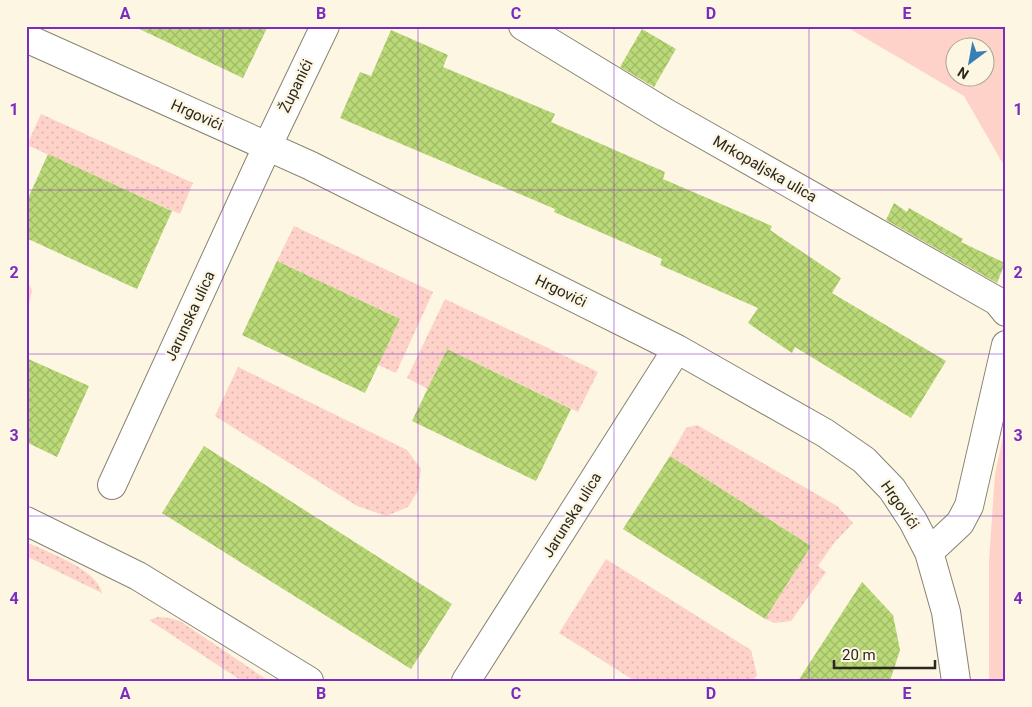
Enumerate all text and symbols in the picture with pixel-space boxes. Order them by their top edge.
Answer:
text: A [120,4,131,23]
text: B [316,4,326,23]
text: C [511,4,521,23]
text: D [706,4,716,23]
text: E [903,4,912,23]
north arrow [944,38,994,88]
street label: Županići [275,56,317,116]
text: N [955,64,972,82]
street label: Hrgovići [168,96,226,134]
text: 1 [9,100,19,119]
text: 1 [1013,100,1023,119]
street label: Mrkopaljska ulica [710,132,820,206]
text: 2 [9,263,19,282]
text: 2 [1013,263,1023,282]
street label: Jarunska ulica [161,268,219,364]
street label: Hrgovići [532,271,590,311]
text: 3 [9,426,19,445]
text: 3 [1013,426,1023,445]
street label: Jarunska ulica [539,469,605,561]
street label: Hrgovići [877,477,923,533]
text: 4 [9,589,19,608]
text: 4 [1013,589,1023,608]
scale bar [834,637,936,669]
text: 20 m [842,646,876,664]
text: A [120,684,131,703]
text: B [316,684,326,703]
text: C [511,684,521,703]
text: D [706,684,716,703]
text: E [903,684,912,703]

